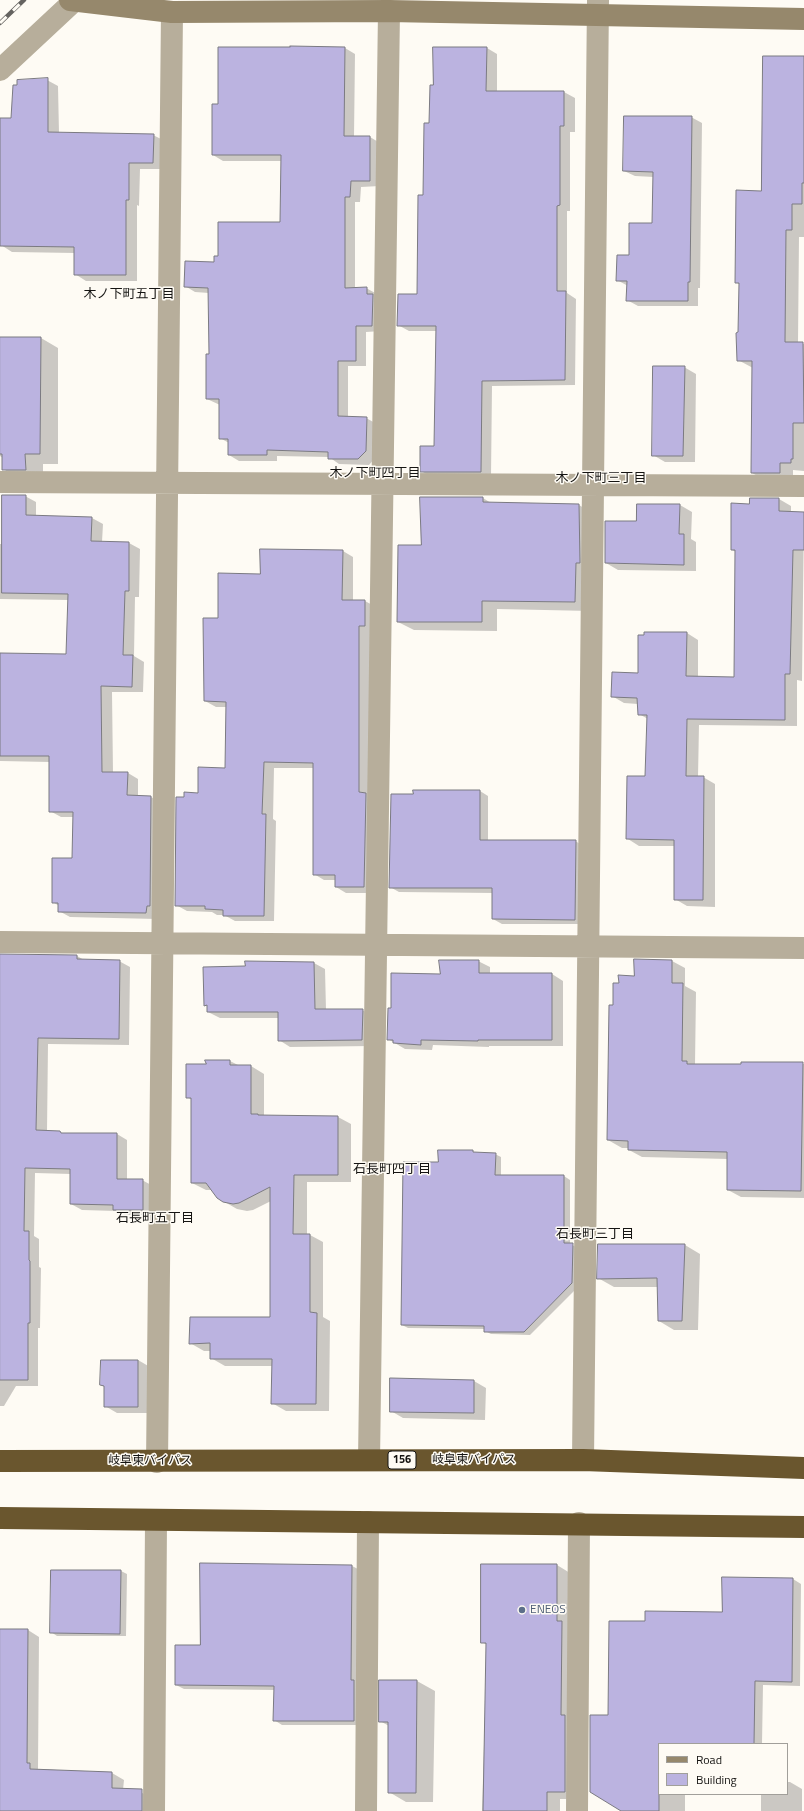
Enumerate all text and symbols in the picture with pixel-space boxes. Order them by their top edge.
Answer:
district label: 木ノ下町五丁目 [84,287,174,303]
district label: 木ノ下町四丁目 [330,466,420,482]
district label: 木ノ下町三丁目 [556,471,646,487]
district label: 石長町四丁目 [353,1162,431,1178]
district label: 石長町五丁目 [116,1211,194,1227]
district label: 石長町三丁目 [556,1227,634,1243]
road number: 156 [388,1451,416,1469]
street label: 岐阜東バイパス [432,1453,516,1467]
street label: 岐阜東バイパス [108,1454,192,1468]
place label: ENEOS [530,1603,566,1617]
marker: ENEOS [517,1605,527,1615]
legend [658,1743,788,1795]
text: Road [696,1750,722,1769]
text: Building [696,1770,737,1789]

